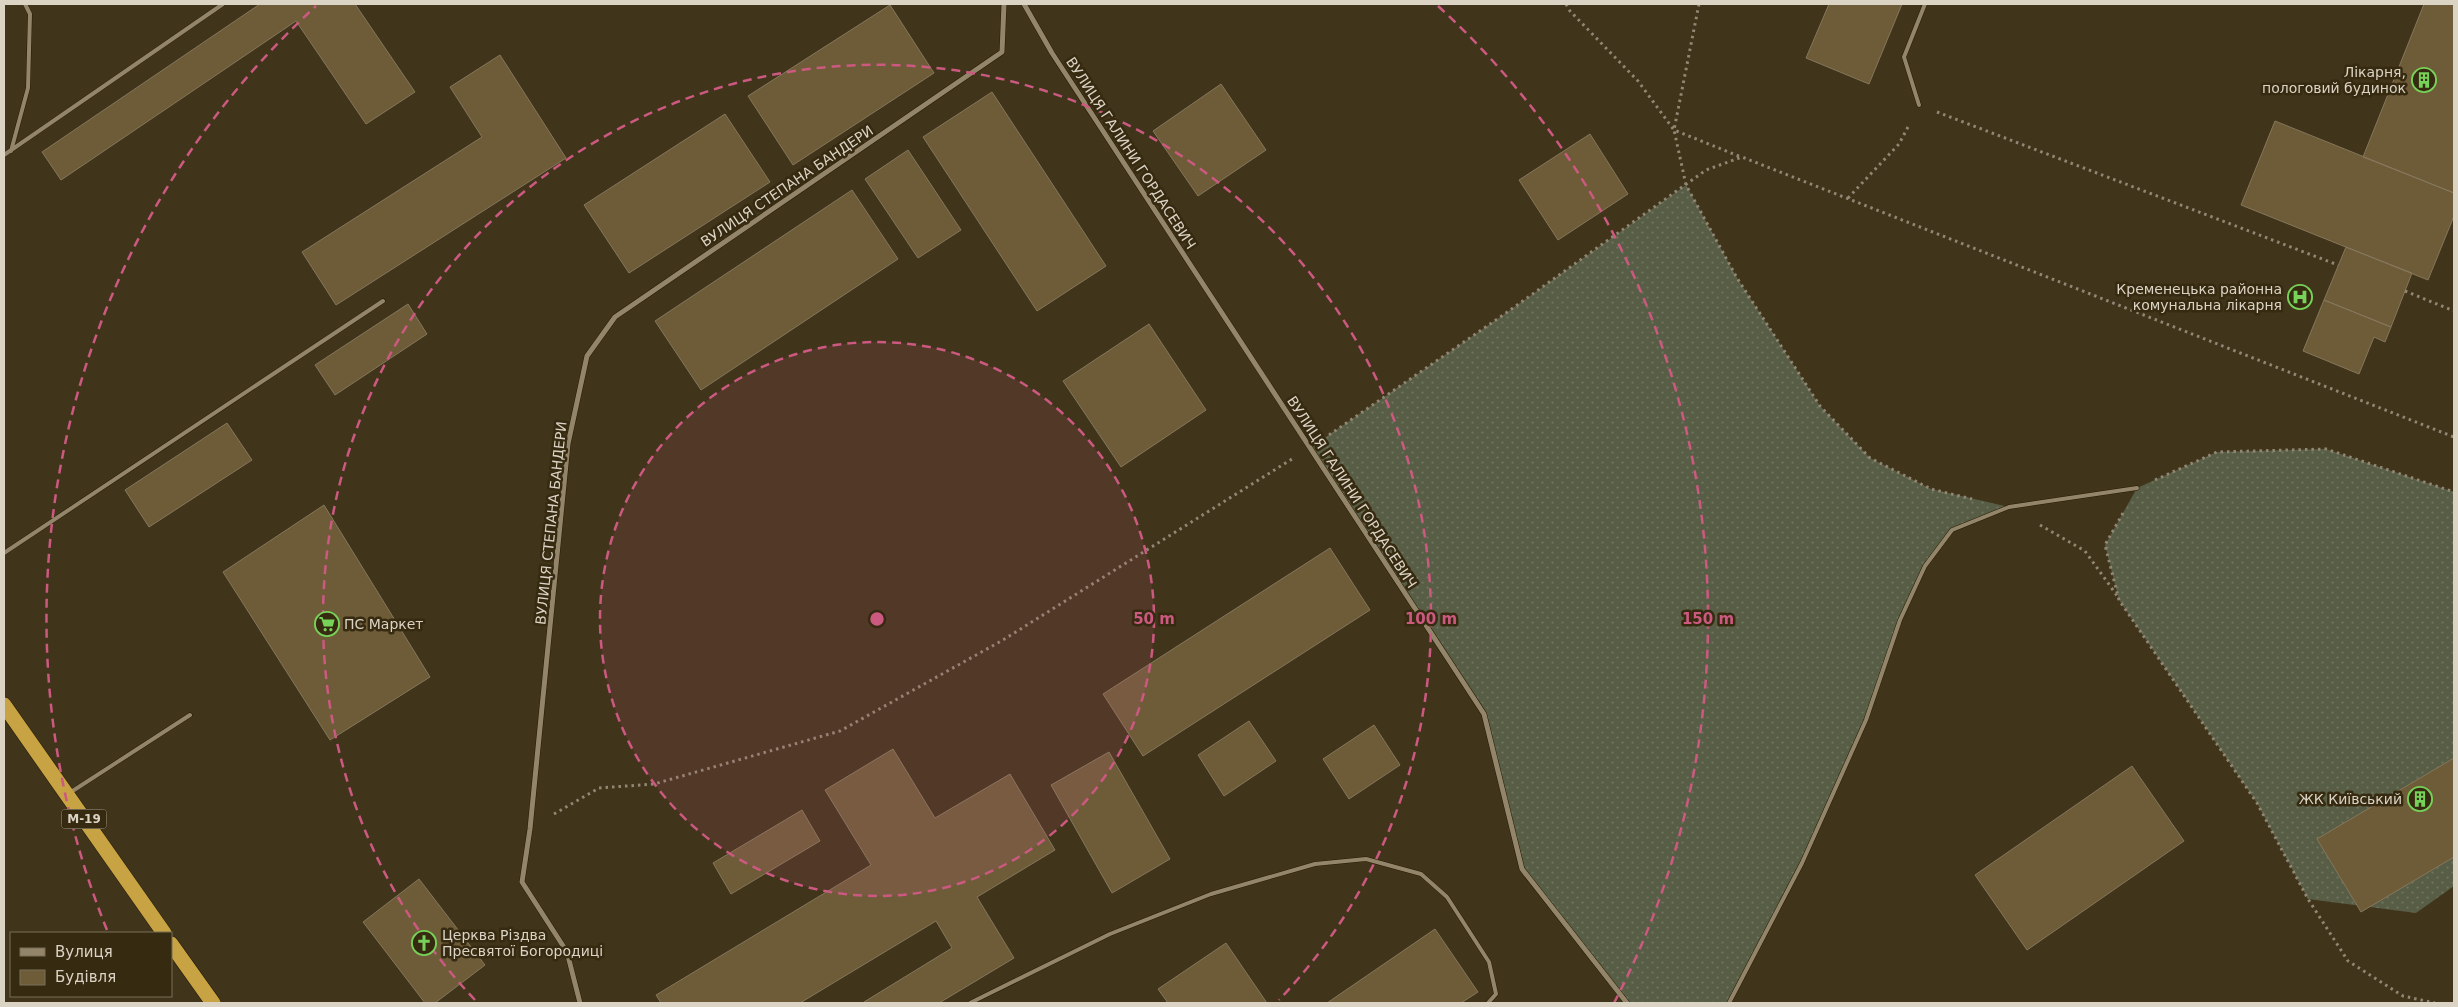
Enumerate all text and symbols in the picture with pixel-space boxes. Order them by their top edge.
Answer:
street label: ВУЛИЦЯ ГАЛИНИ ГОРДАСЕВИЧ [1063,54,1199,252]
place label: Лікарня, пологовий будинок [2262,64,2406,96]
building icon: Лікарня, пологовий будинок [2411,67,2437,93]
street label: ВУЛИЦЯ СТЕПАНА БАНДЕРИ [698,122,876,250]
place label: Кременецька районна комунальна лікарня [2116,281,2282,313]
hospital icon: Кременецька районна комунальна лікарня [2287,284,2313,310]
street label: ВУЛИЦЯ ГАЛИНИ ГОРДАСЕВИЧ [1284,393,1420,591]
street label: ВУЛИЦЯ СТЕПАНА БАНДЕРИ [532,421,570,625]
centre of rings [868,610,886,628]
text: 50 m [1133,610,1175,628]
text: 100 m [1405,610,1457,628]
text: 150 m [1682,610,1734,628]
supermarket icon: ПС Маркет [314,611,340,637]
place label: ПС Маркет [344,616,424,632]
building icon: ЖК Київський [2407,786,2433,812]
place label: ЖК Київський [2299,791,2402,807]
road number: М-19 [62,810,106,829]
place label: Церква Різдва Пресвятої Богородиці [442,927,603,959]
church icon: Церква Різдва Пресвятої Богородиці [411,930,437,956]
legend [10,932,172,997]
text: Вулиця [55,943,113,961]
text: Будівля [55,968,116,986]

